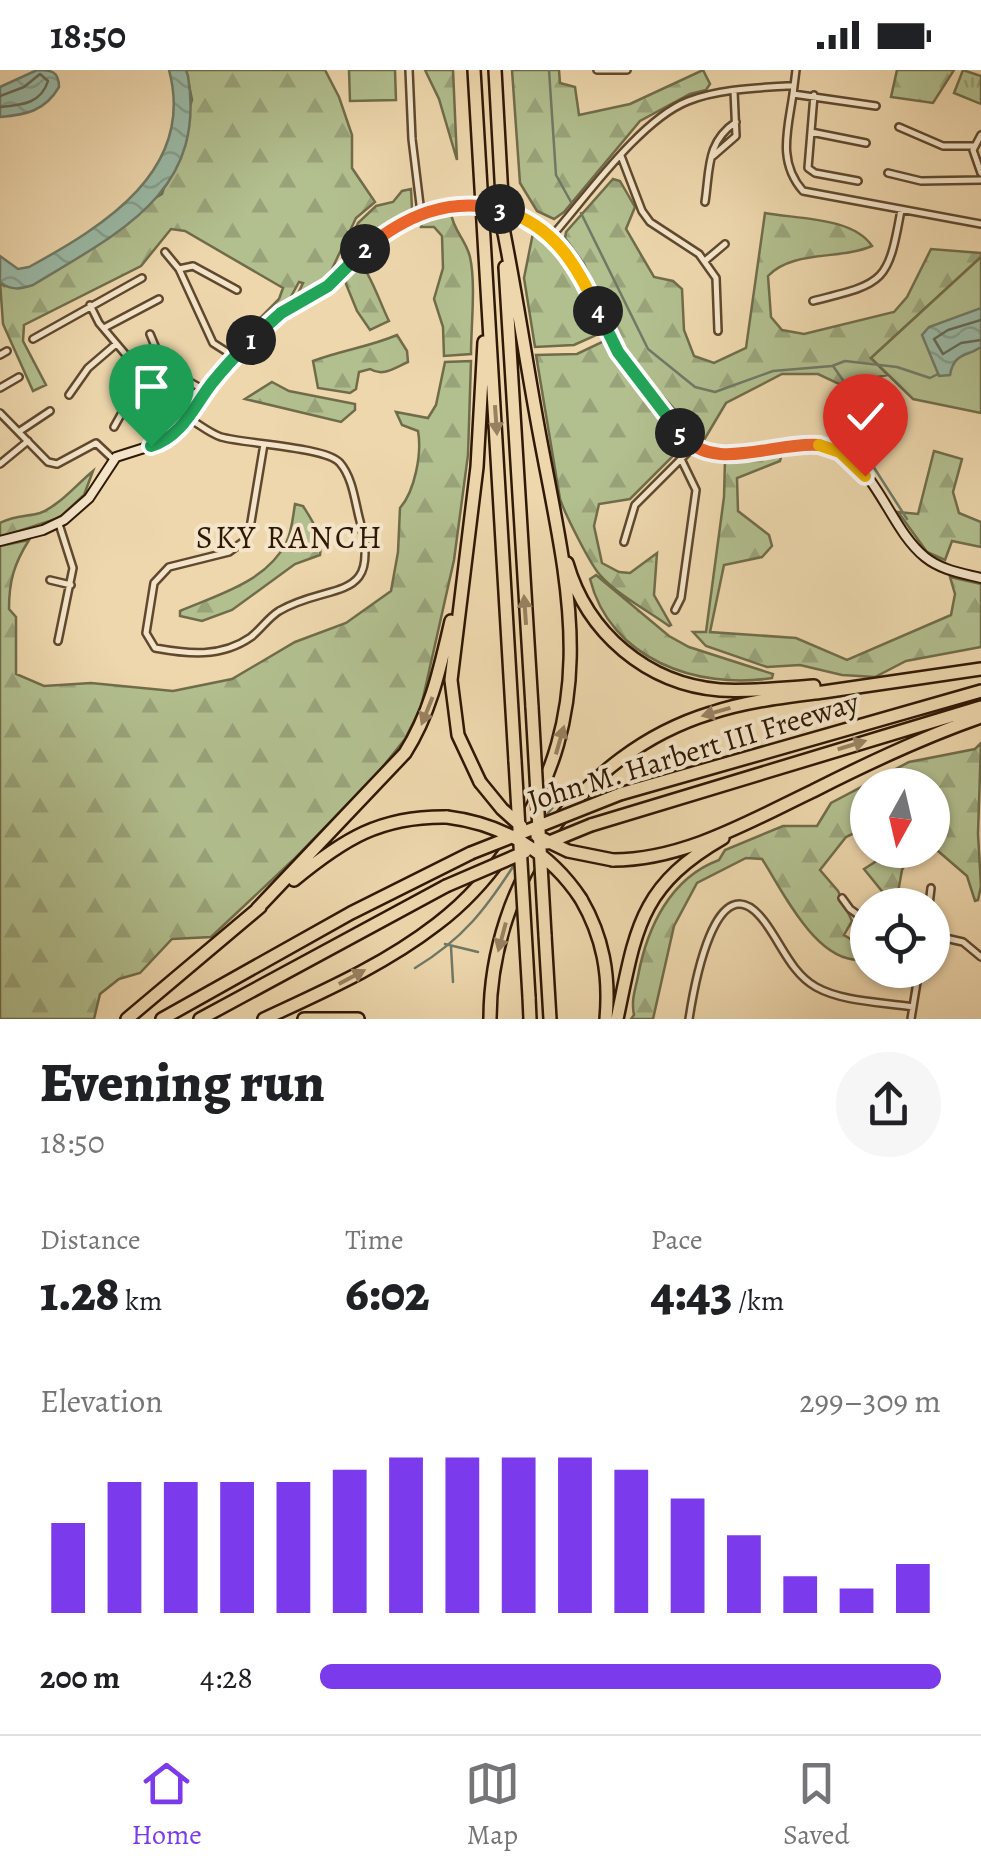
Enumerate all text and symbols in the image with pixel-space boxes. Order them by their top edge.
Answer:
text: 18:50 [50,9,126,61]
pin: 3 [475,184,525,234]
text: 3 [494,190,506,228]
pin: 2 [340,224,390,274]
text: 2 [358,230,372,268]
pin: 4 [573,286,623,336]
text: 4 [591,292,605,330]
pin: 1 [226,315,276,365]
text: 1 [246,321,256,359]
pin [109,344,194,447]
icon: arrive [124,359,179,414]
pin [823,374,908,477]
icon: check [838,389,893,444]
one-way arrow [488,405,504,437]
pin: 5 [655,408,705,458]
text: 5 [674,414,686,452]
district label: SKY RANCH [196,515,384,559]
one-way arrow [517,594,533,626]
street label: John M. Harbert III Freeway [523,681,864,820]
one-way arrow [418,696,434,726]
one-way arrow [700,705,731,720]
one-way arrow [552,724,568,755]
one-way arrow [837,736,868,752]
north arrow [850,768,950,868]
map controls [850,768,950,988]
button: locate [850,888,950,988]
one-way arrow [494,921,510,952]
one-way arrow [338,969,366,986]
text: Evening run [40,1045,325,1120]
button: share [836,1052,941,1157]
text: 18:50 [40,1120,105,1164]
text: Distance [40,1221,140,1259]
text: Time [345,1221,404,1259]
text: Pace [651,1221,703,1259]
text: 1.28 [40,1259,119,1327]
text: 6:02 [345,1259,429,1327]
text: 4:43 [651,1259,732,1327]
text: km [119,1282,162,1320]
text: /km [732,1282,784,1320]
text: Elevation [40,1379,163,1423]
text: 299–309 m [799,1379,941,1423]
text: 200 m [40,1655,120,1699]
text: 4:28 [200,1655,253,1699]
tab: Home [132,1756,202,1854]
tab: Map [465,1756,520,1854]
tab: Saved [783,1756,849,1854]

